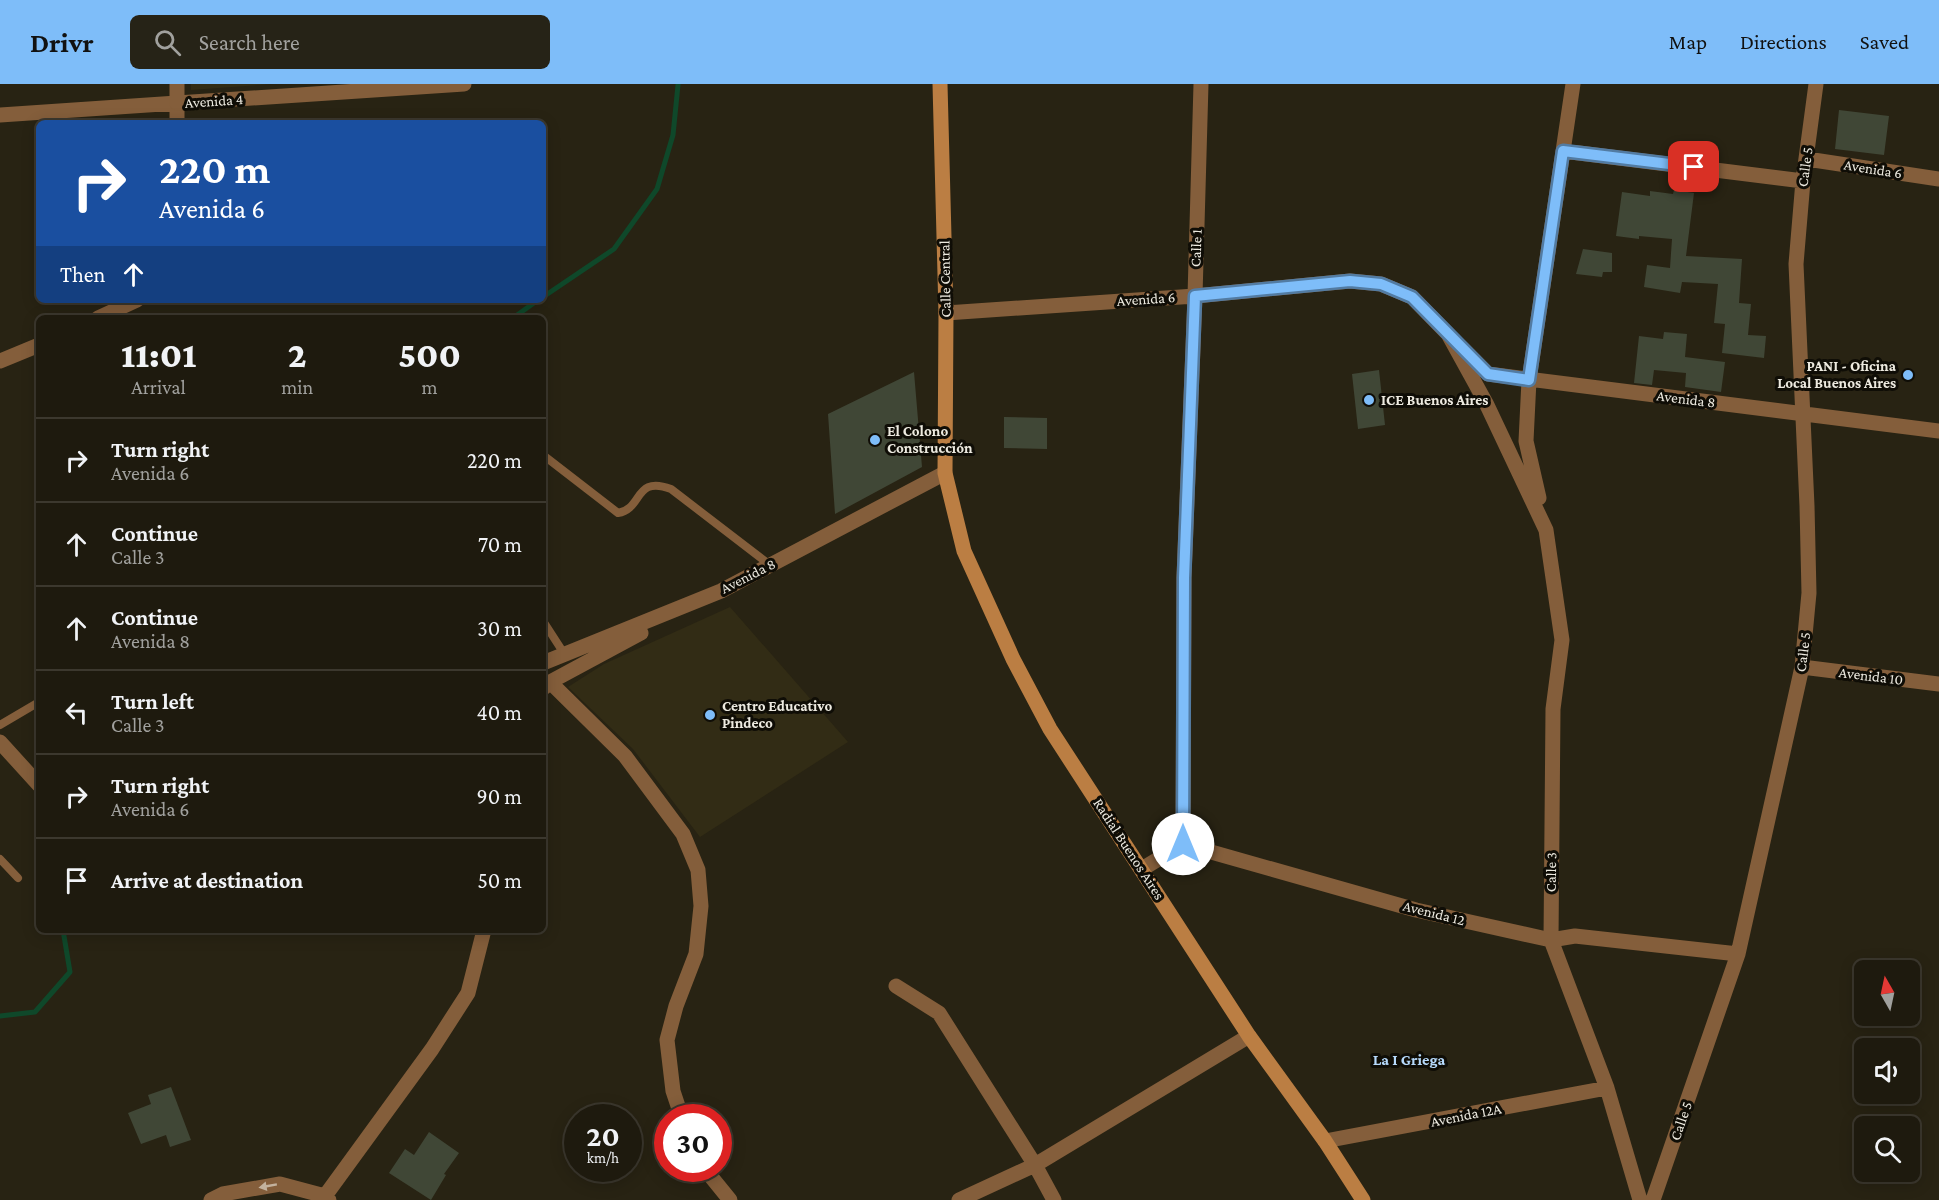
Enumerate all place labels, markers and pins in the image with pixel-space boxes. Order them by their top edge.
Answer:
pin [1668,141,1719,192]
place label: PANI - Oficina Local Buenos Aires [1777,358,1897,391]
marker: PANI - Oficina Local Buenos Aires [1901,368,1915,382]
place label: ICE Buenos Aires [1381,392,1488,408]
marker: ICE Buenos Aires [1362,393,1376,407]
place label: El Colono Construcción [887,423,973,456]
marker: El Colono Construcción [868,433,882,447]
place label: Centro Educativo Pindeco [722,698,832,731]
marker: Centro Educativo Pindeco [703,708,717,722]

